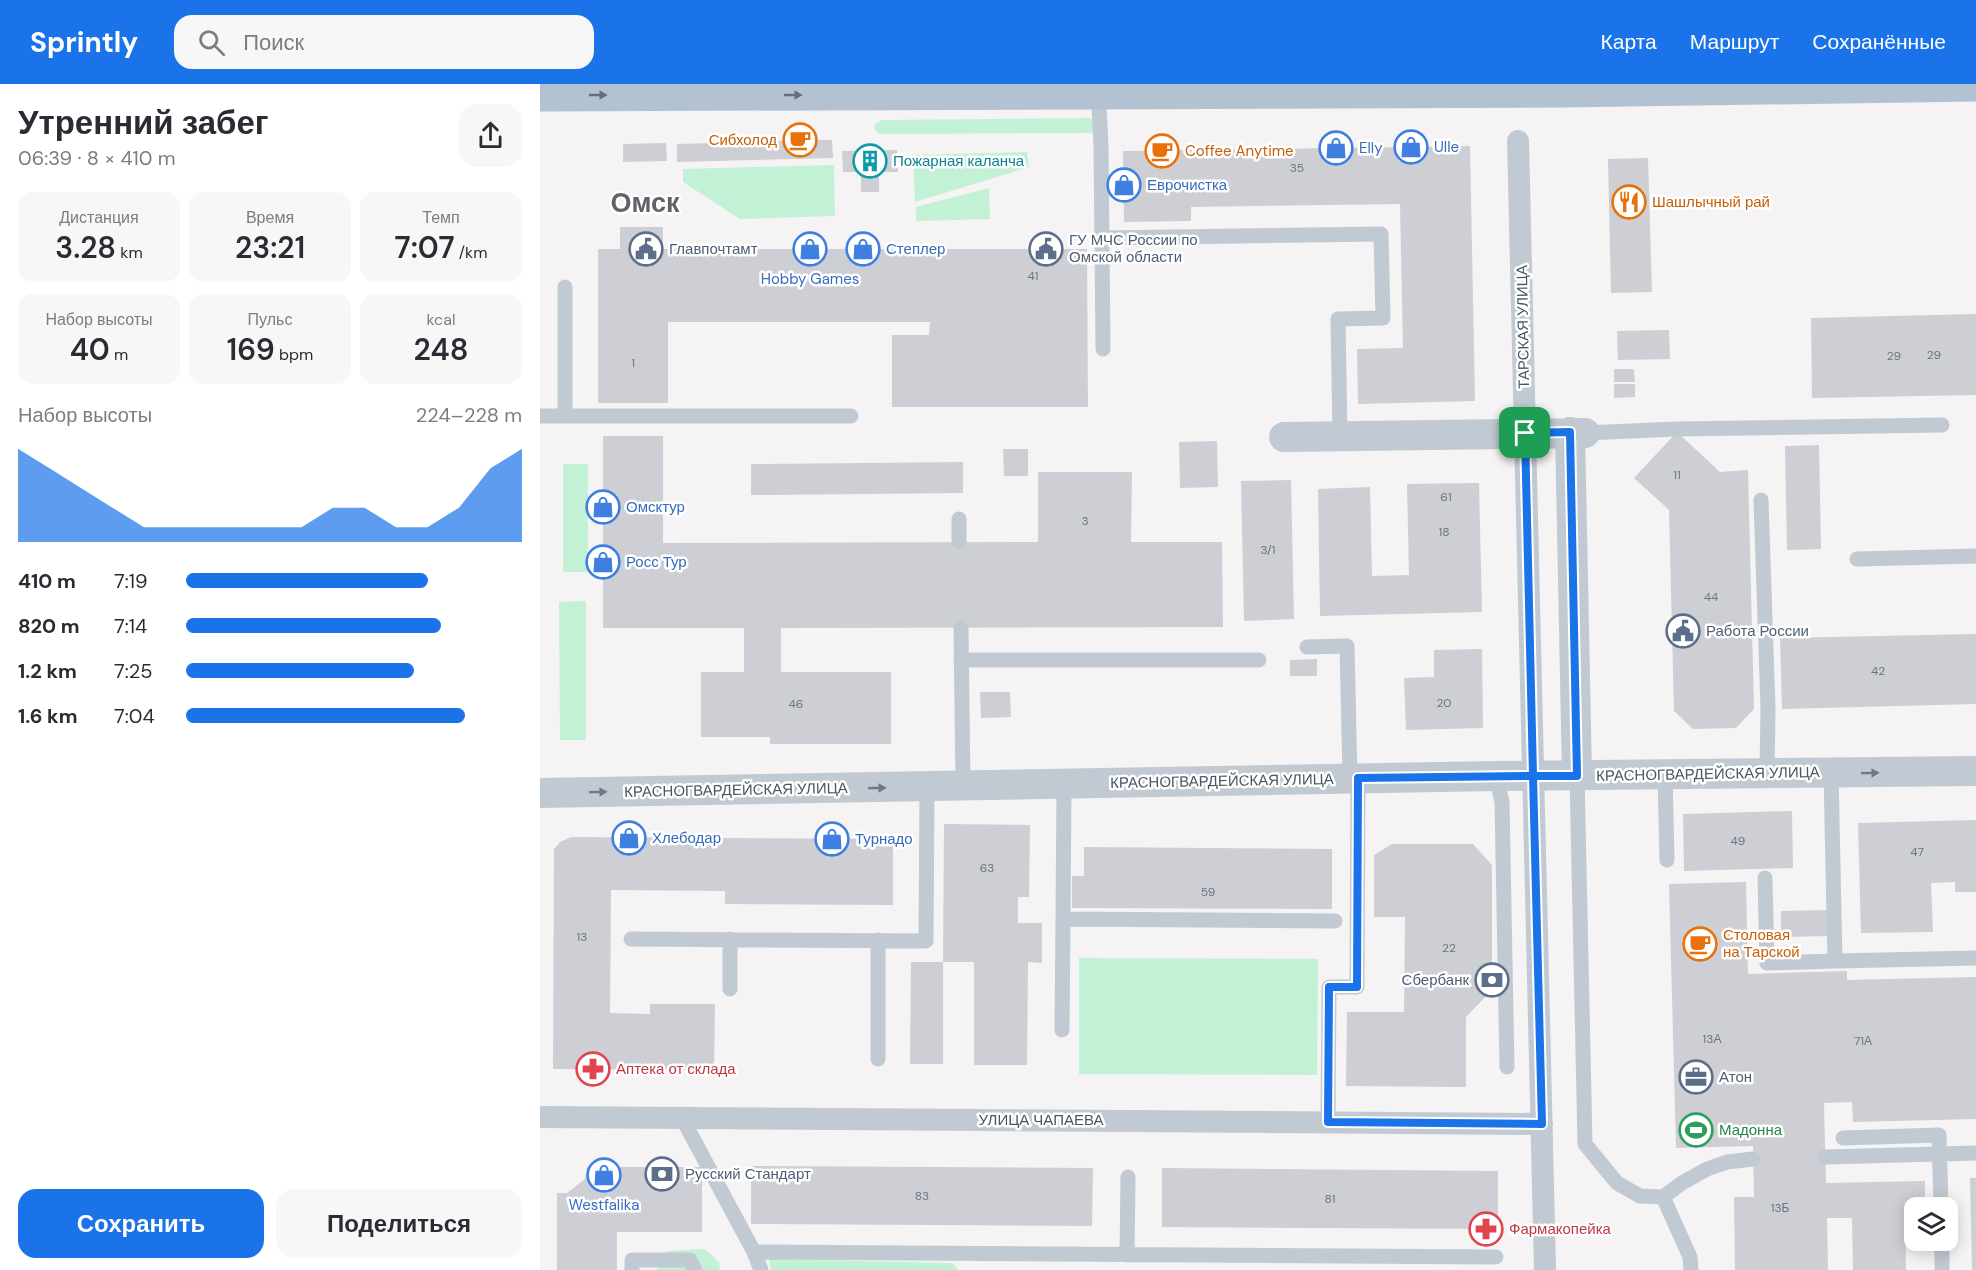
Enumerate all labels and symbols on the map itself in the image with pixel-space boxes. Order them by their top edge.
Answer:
one-way arrow [589,90,608,100]
one-way arrow [784,90,803,100]
cafe icon: Сибхолод [782,122,818,158]
shop icon: Ulle [1393,129,1429,165]
place label: Сибхолод [709,130,777,150]
shop icon: Elly [1318,130,1354,166]
cafe icon: Coffee Anytime [1144,133,1180,169]
place label: Ulle [1434,137,1459,157]
place label: Elly [1359,138,1383,158]
place label: Coffee Anytime [1185,141,1294,161]
building icon: Пожарная каланча [852,143,888,179]
place label: Пожарная каланча [893,151,1025,171]
house number: 35 [1290,160,1304,176]
shop icon: Еврочистка [1106,167,1142,203]
place label: Еврочистка [1147,175,1228,195]
restaurant icon: Шашлычный рай [1611,184,1647,220]
district label: Омск [610,185,680,220]
place label: Шашлычный рай [1652,192,1770,212]
place label: ГУ МЧС России по Омской области [1069,230,1198,267]
public building icon: Главпочтамт [628,231,664,267]
shop icon: Hobby Games [792,231,828,267]
shop icon: Степлер [845,231,881,267]
public building icon: ГУ МЧС России по Омской области [1028,231,1064,267]
place label: Главпочтамт [669,239,758,259]
place label: Степлер [886,239,945,259]
street label: ТАРСКАЯ УЛИЦА [1512,265,1534,389]
house number: 41 [1027,268,1039,284]
place label: Hobby Games [761,269,859,289]
house number: 29 [1927,347,1941,363]
house number: 29 [1887,348,1901,364]
house number: 1 [631,355,635,371]
pin [1499,407,1550,458]
house number: 11 [1673,467,1681,483]
shop icon: Омсктур [585,489,621,525]
house number: 61 [1440,489,1452,505]
place label: Омсктур [626,497,685,517]
house number: 3 [1081,513,1089,529]
house number: 18 [1438,524,1450,540]
house number: 3/1 [1261,542,1275,558]
shop icon: Росс Тур [585,544,621,580]
place label: Росс Тур [626,552,687,572]
house number: 44 [1704,589,1718,605]
public building icon: Работа России [1665,613,1701,649]
place label: Работа России [1706,621,1809,641]
house number: 42 [1871,663,1885,679]
house number: 20 [1436,695,1452,711]
house number: 46 [789,696,803,712]
street label: КРАСНОГВАРДЕЙСКАЯ УЛИЦА [1596,762,1820,786]
one-way arrow [1861,768,1880,778]
street label: КРАСНОГВАРДЕЙСКАЯ УЛИЦА [1110,769,1334,793]
street label: КРАСНОГВАРДЕЙСКАЯ УЛИЦА [624,778,848,802]
one-way arrow [868,783,887,792]
one-way arrow [589,787,608,797]
shop icon: Хлебодар [611,820,647,856]
shop icon: Турнадо [814,821,850,857]
place label: Хлебодар [652,828,721,848]
place label: Турнадо [855,829,913,849]
house number: 49 [1731,833,1745,849]
house number: 47 [1910,844,1924,860]
house number: 63 [980,860,994,876]
house number: 59 [1201,884,1215,900]
place label: Столовая на Тарской [1723,925,1800,962]
cafe icon: Столовая на Тарской [1682,926,1718,962]
house number: 13 [577,929,587,945]
house number: 22 [1442,940,1456,956]
bank icon: Сбербанк [1474,962,1510,998]
place label: Сбербанк [1402,970,1469,990]
house number: 13А [1703,1031,1721,1047]
house number: 71А [1854,1033,1872,1049]
pharmacy icon: Аптека от склада [575,1051,611,1087]
place label: Аптека от склада [616,1059,736,1079]
office icon: Атон [1678,1059,1714,1095]
place label: Атон [1719,1067,1752,1087]
street label: УЛИЦА ЧАПАЕВА [979,1110,1103,1130]
sports icon: Мадонна [1678,1112,1714,1148]
place label: Мадонна [1719,1120,1783,1140]
bank icon: Русский Стандарт [644,1156,680,1192]
shop icon: Westfalika [586,1157,622,1193]
place label: Русский Стандарт [685,1164,811,1184]
house number: 83 [915,1188,929,1204]
house number: 81 [1325,1191,1335,1207]
place label: Westfalika [569,1195,639,1215]
house number: 13Б [1771,1200,1789,1216]
pharmacy icon: Фармакопейка [1468,1211,1504,1247]
place label: Фармакопейка [1509,1219,1612,1239]

